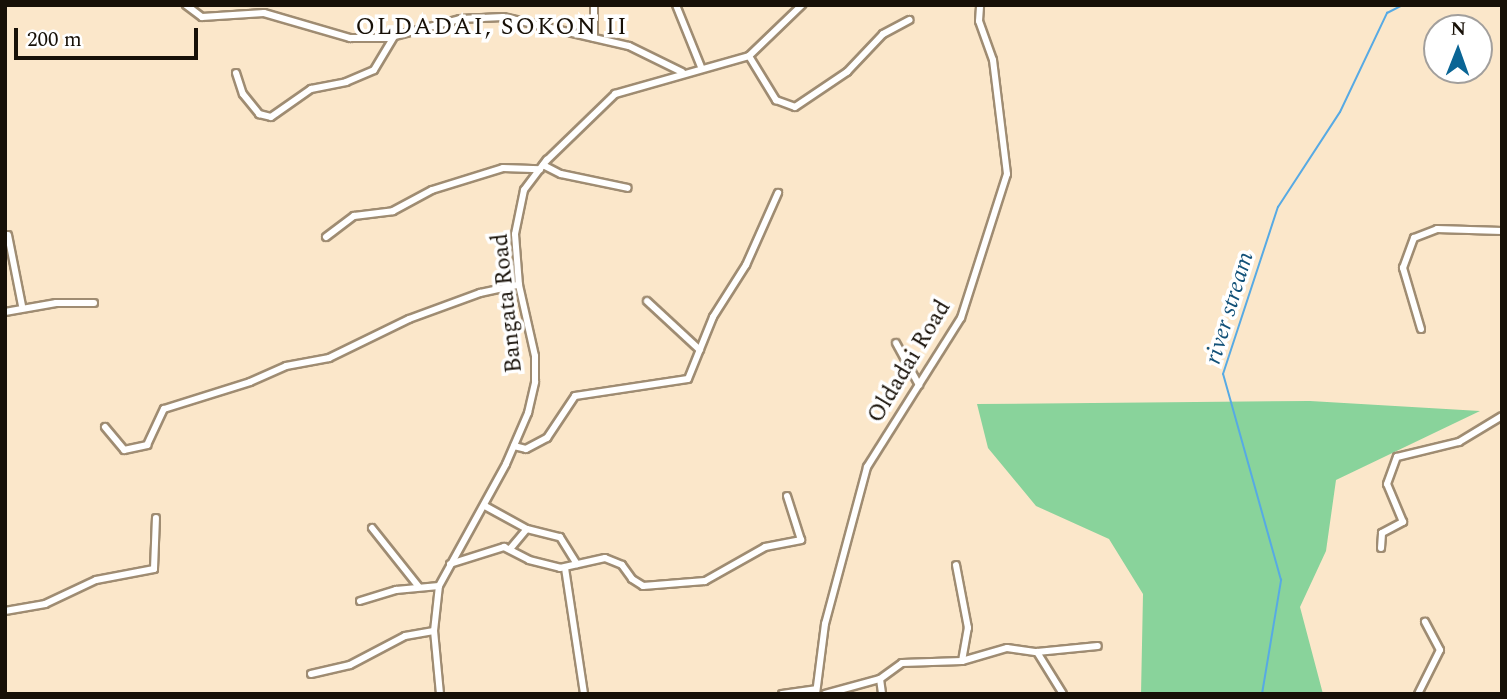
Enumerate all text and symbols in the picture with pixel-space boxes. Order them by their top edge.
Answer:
scale bar [18,14,201,58]
district label: OLDADAI, SOKON II [358,14,626,42]
north arrow [1423,14,1493,84]
text: N [1450,15,1466,44]
text: 200 m [27,24,82,56]
street label: Bangata Road [487,232,529,374]
water label: river stream [1199,248,1261,368]
street label: Oldadai Road [863,296,957,428]

